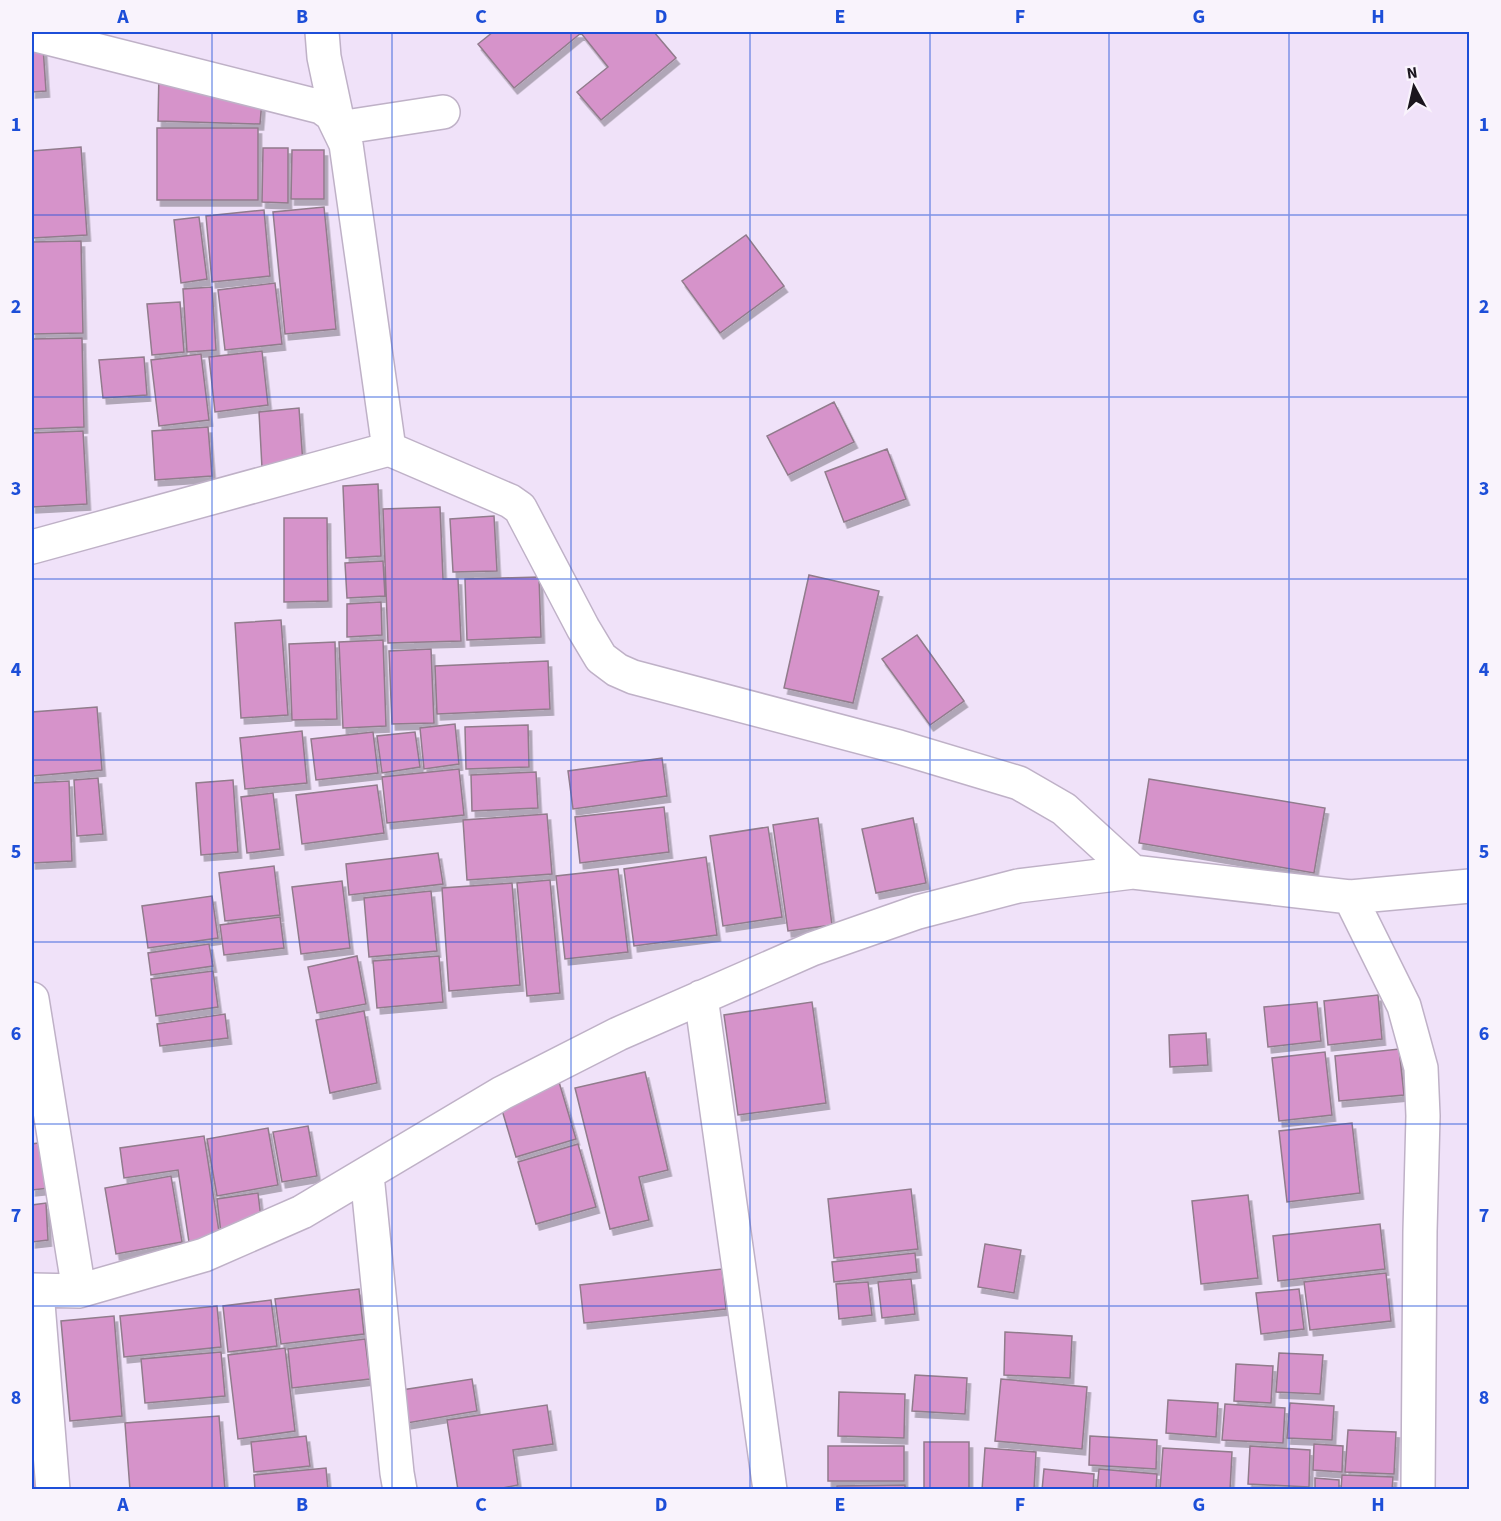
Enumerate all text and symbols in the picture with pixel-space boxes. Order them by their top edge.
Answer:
text: A [116,3,129,31]
text: B [296,3,308,31]
text: C [475,3,487,31]
text: D [655,3,667,31]
text: E [835,3,845,31]
text: F [1015,3,1025,31]
text: G [1193,3,1205,31]
text: H [1371,3,1385,31]
north arrow [1384,57,1444,117]
text: N [1405,62,1419,85]
text: 1 [11,111,21,139]
text: 1 [1479,111,1489,139]
text: 2 [11,293,21,321]
text: 2 [1479,293,1489,321]
text: 3 [11,475,21,503]
text: 3 [1479,475,1489,503]
text: 4 [11,656,22,684]
text: 4 [1479,656,1490,684]
text: 5 [11,838,21,866]
text: 5 [1479,838,1489,866]
text: 6 [11,1020,21,1048]
text: 6 [1479,1020,1489,1048]
text: 7 [11,1202,21,1230]
text: 7 [1479,1202,1489,1230]
text: 8 [11,1384,21,1412]
text: 8 [1479,1384,1489,1412]
text: A [116,1491,129,1519]
text: B [296,1491,308,1519]
text: C [475,1491,487,1519]
text: D [655,1491,667,1519]
text: E [835,1491,845,1519]
text: F [1015,1491,1025,1519]
text: G [1193,1491,1205,1519]
text: H [1371,1491,1385,1519]

